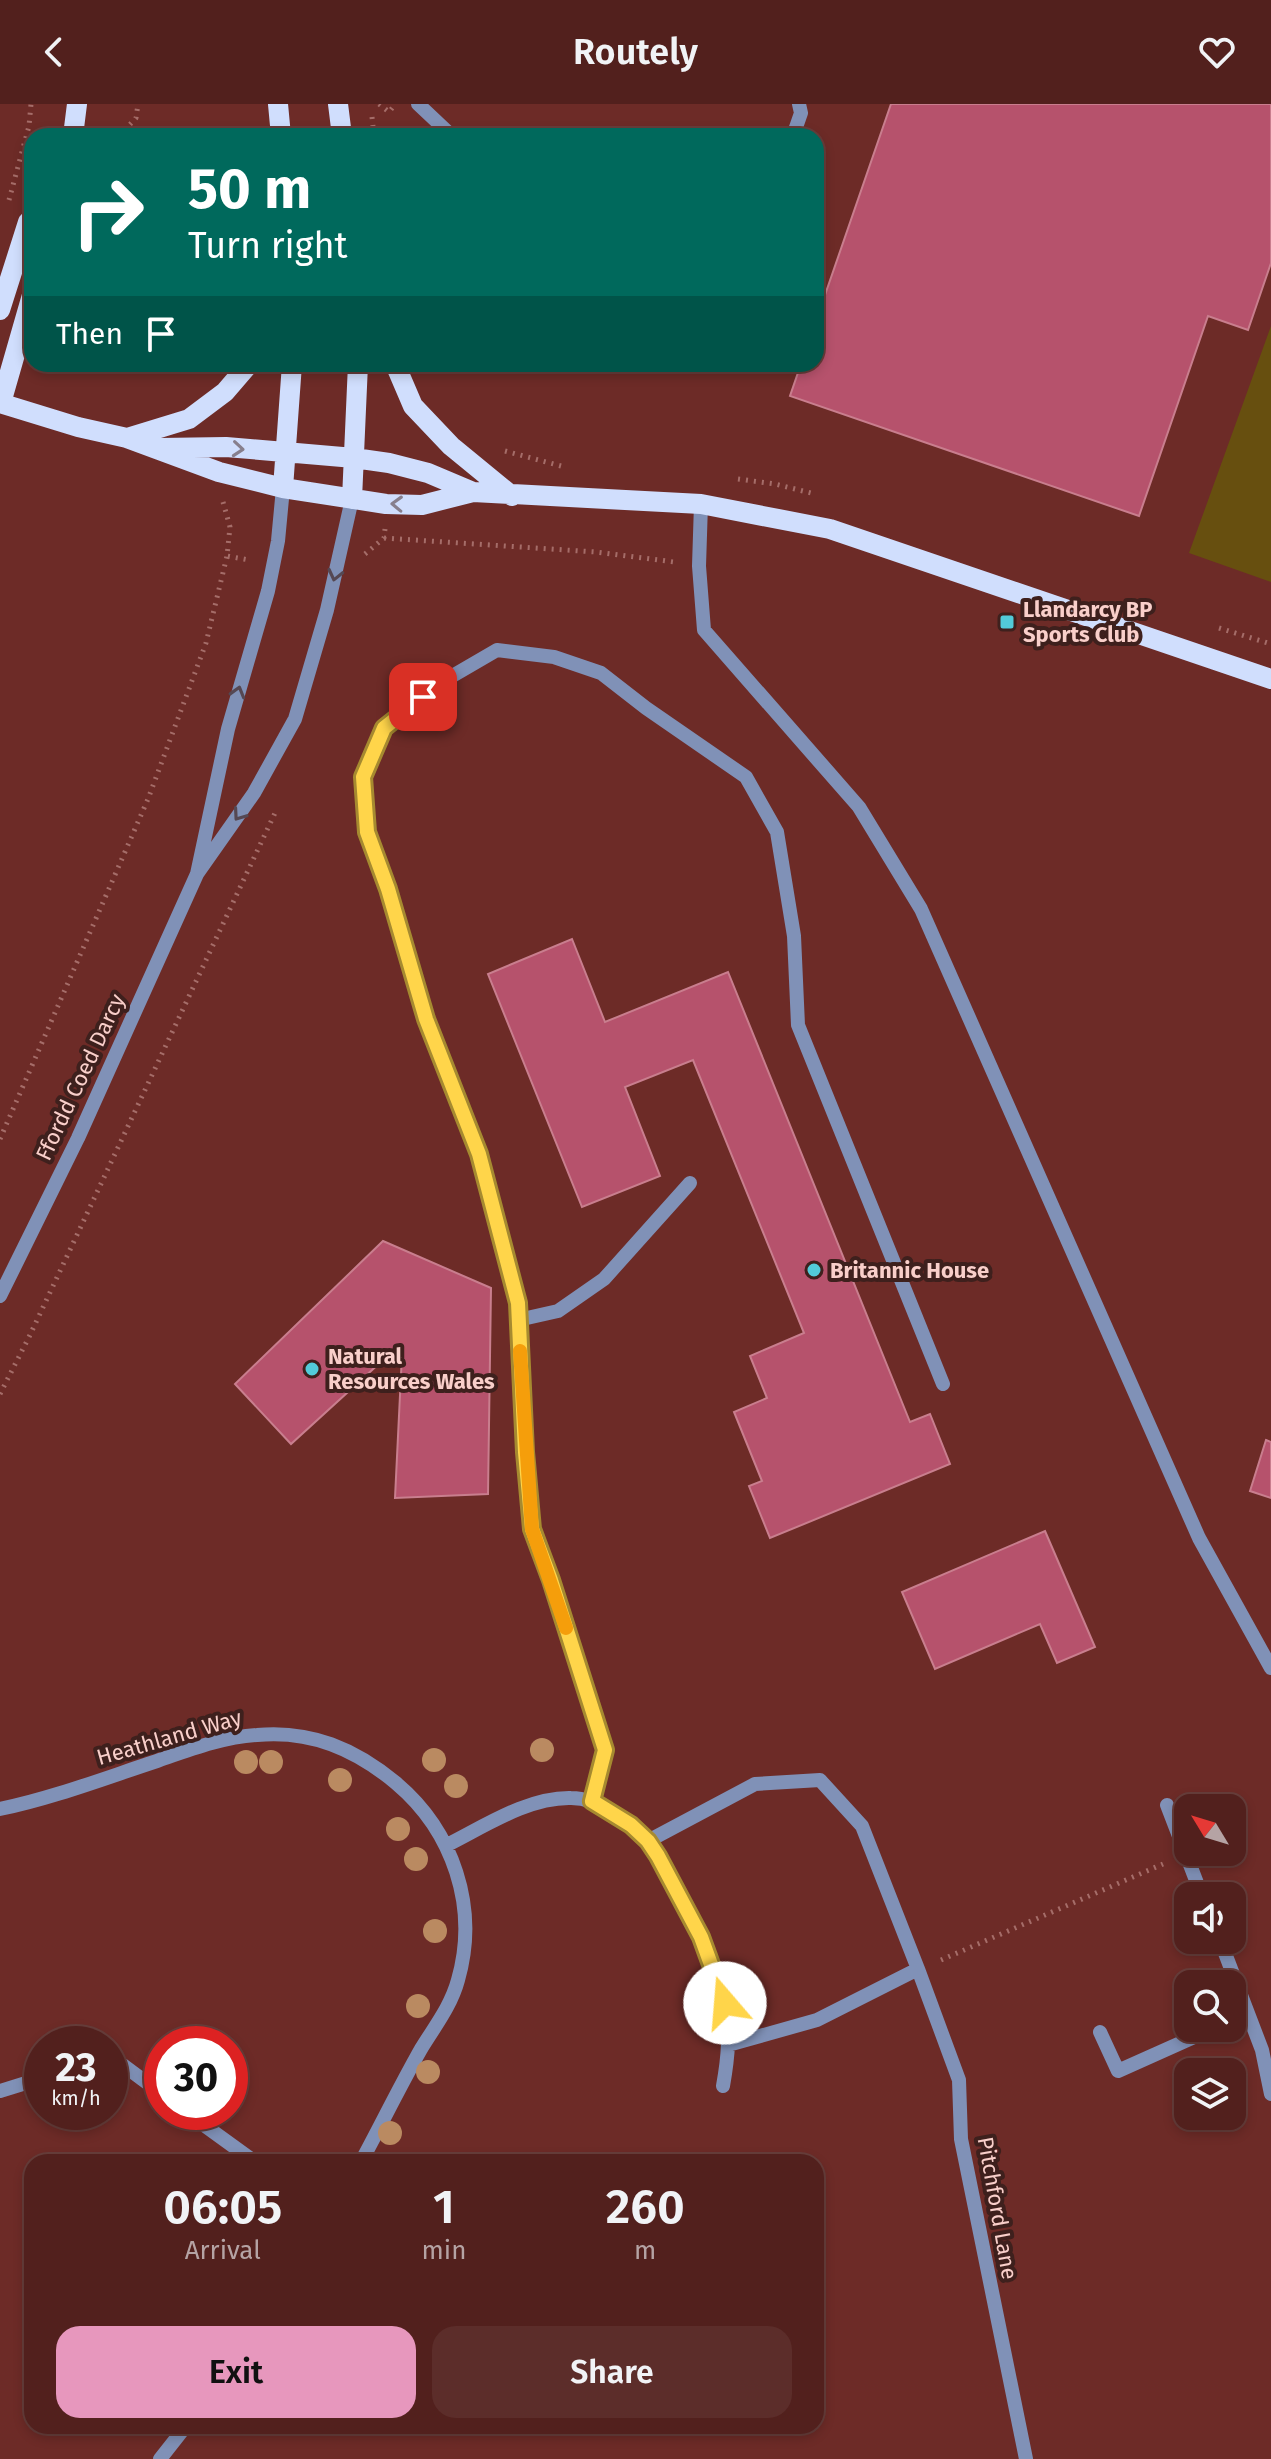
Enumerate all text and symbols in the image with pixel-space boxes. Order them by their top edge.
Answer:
icon: back [32,30,76,74]
text: Routely [573,30,698,74]
icon: heart [1195,30,1239,74]
text: 50 m [188,156,311,223]
icon: right [56,160,160,264]
text: Turn right [188,224,348,268]
icon: arrive [139,312,183,356]
text: Then [56,316,123,352]
one-way arrow [232,440,245,457]
one-way arrow [390,495,403,513]
one-way arrow [327,568,344,582]
place label: Llandarcy BP Sports Club [1023,596,1153,648]
marker: Llandarcy BP Sports Club [998,613,1016,631]
pin [389,663,457,731]
icon: arrive [401,675,445,719]
one-way arrow [229,686,246,700]
one-way arrow [234,806,249,820]
street label: Ffordd Coed Darcy [30,989,131,1165]
place label: Britannic House [830,1257,989,1284]
marker: Britannic House [805,1261,823,1279]
place label: Natural Resources Wales [328,1343,495,1395]
marker: Natural Resources Wales [303,1360,321,1378]
street label: Heathland Way [93,1704,245,1771]
north arrow [1174,1794,1246,1866]
map controls [1174,1794,1246,2130]
button: sound [1174,1882,1246,1954]
position arrow [683,1961,767,2045]
button: search [1174,1970,1246,2042]
speed limit sign: 30 [144,2026,248,2130]
text: 23 [55,2044,97,2092]
button: layers [1174,2058,1246,2130]
text: km/h [51,2086,101,2110]
street label: Pitchford Lane [972,2135,1023,2282]
text: 06:05 [163,2178,282,2236]
text: 1 [433,2178,455,2236]
text: 260 [606,2178,685,2236]
text: Arrival [185,2235,261,2266]
text: min [422,2235,466,2266]
text: m [634,2235,656,2266]
button: Exit [56,2326,416,2418]
button: Share [432,2326,792,2418]

